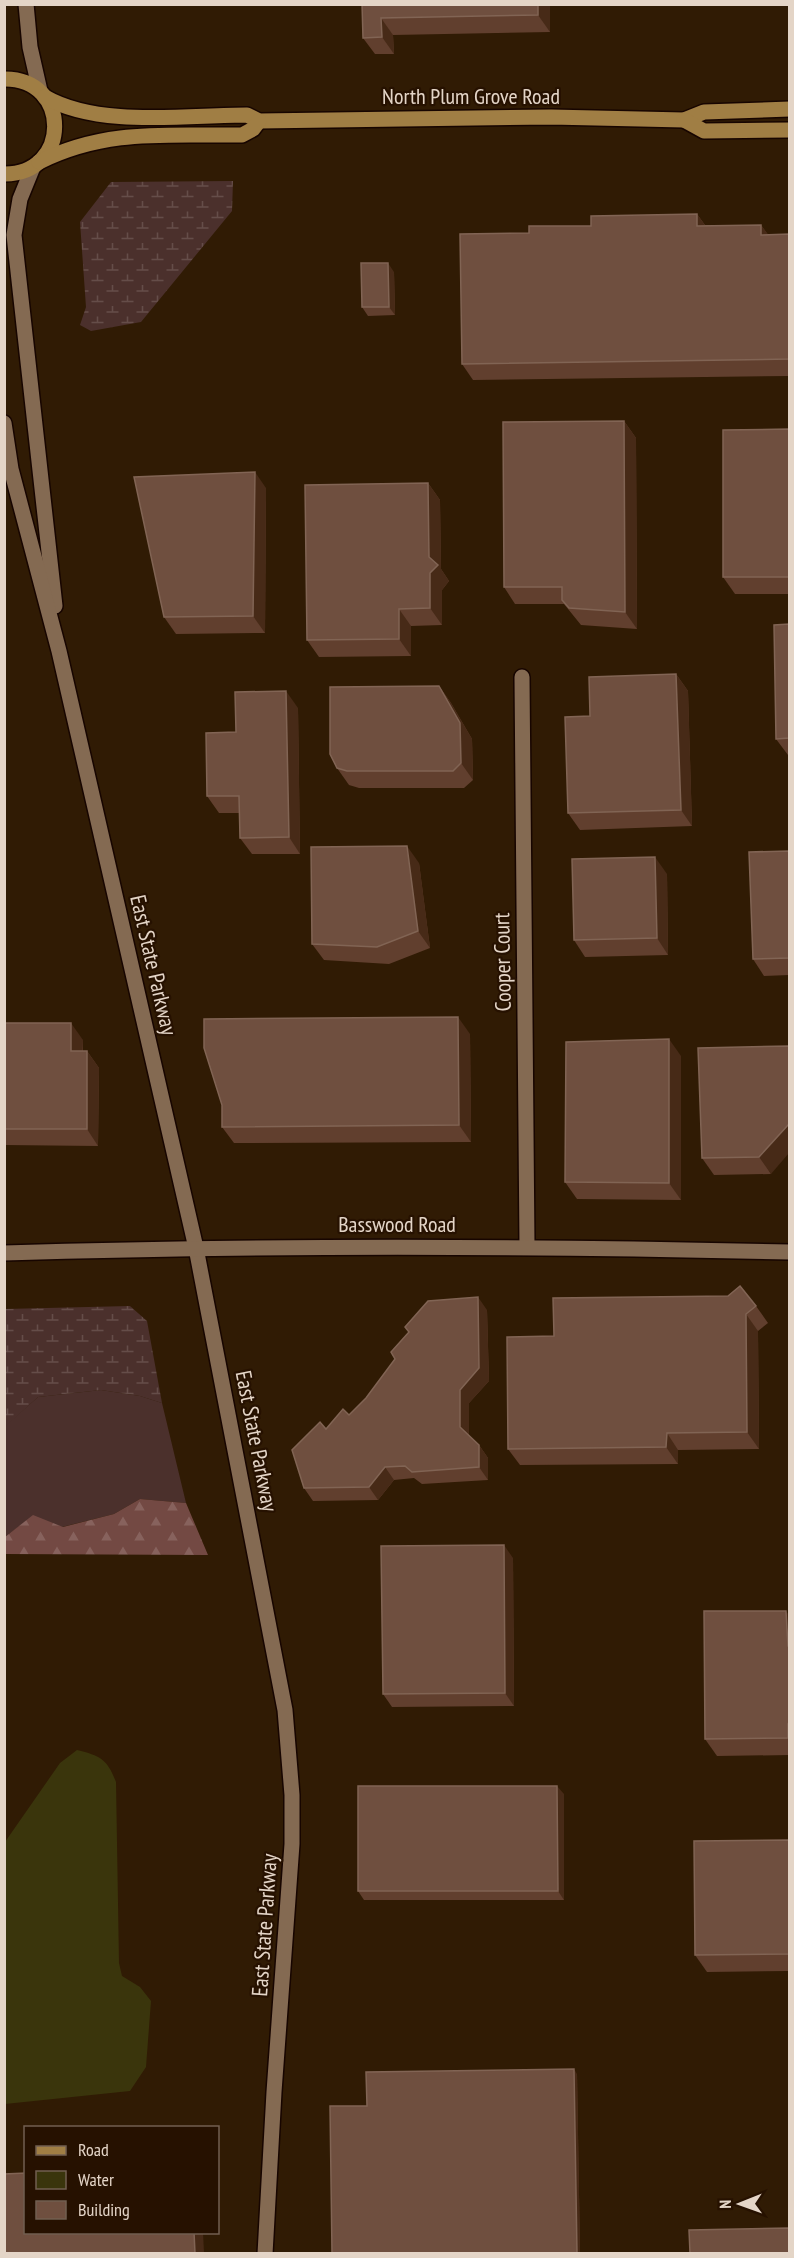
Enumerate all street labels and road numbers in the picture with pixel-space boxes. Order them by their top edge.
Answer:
street label: North Plum Grove Road [382,82,560,110]
street label: East State Parkway [124,892,184,1039]
street label: Cooper Court [487,912,517,1012]
street label: Basswood Road [338,1210,456,1238]
street label: East State Parkway [230,1368,285,1515]
street label: East State Parkway [245,1852,283,1997]

